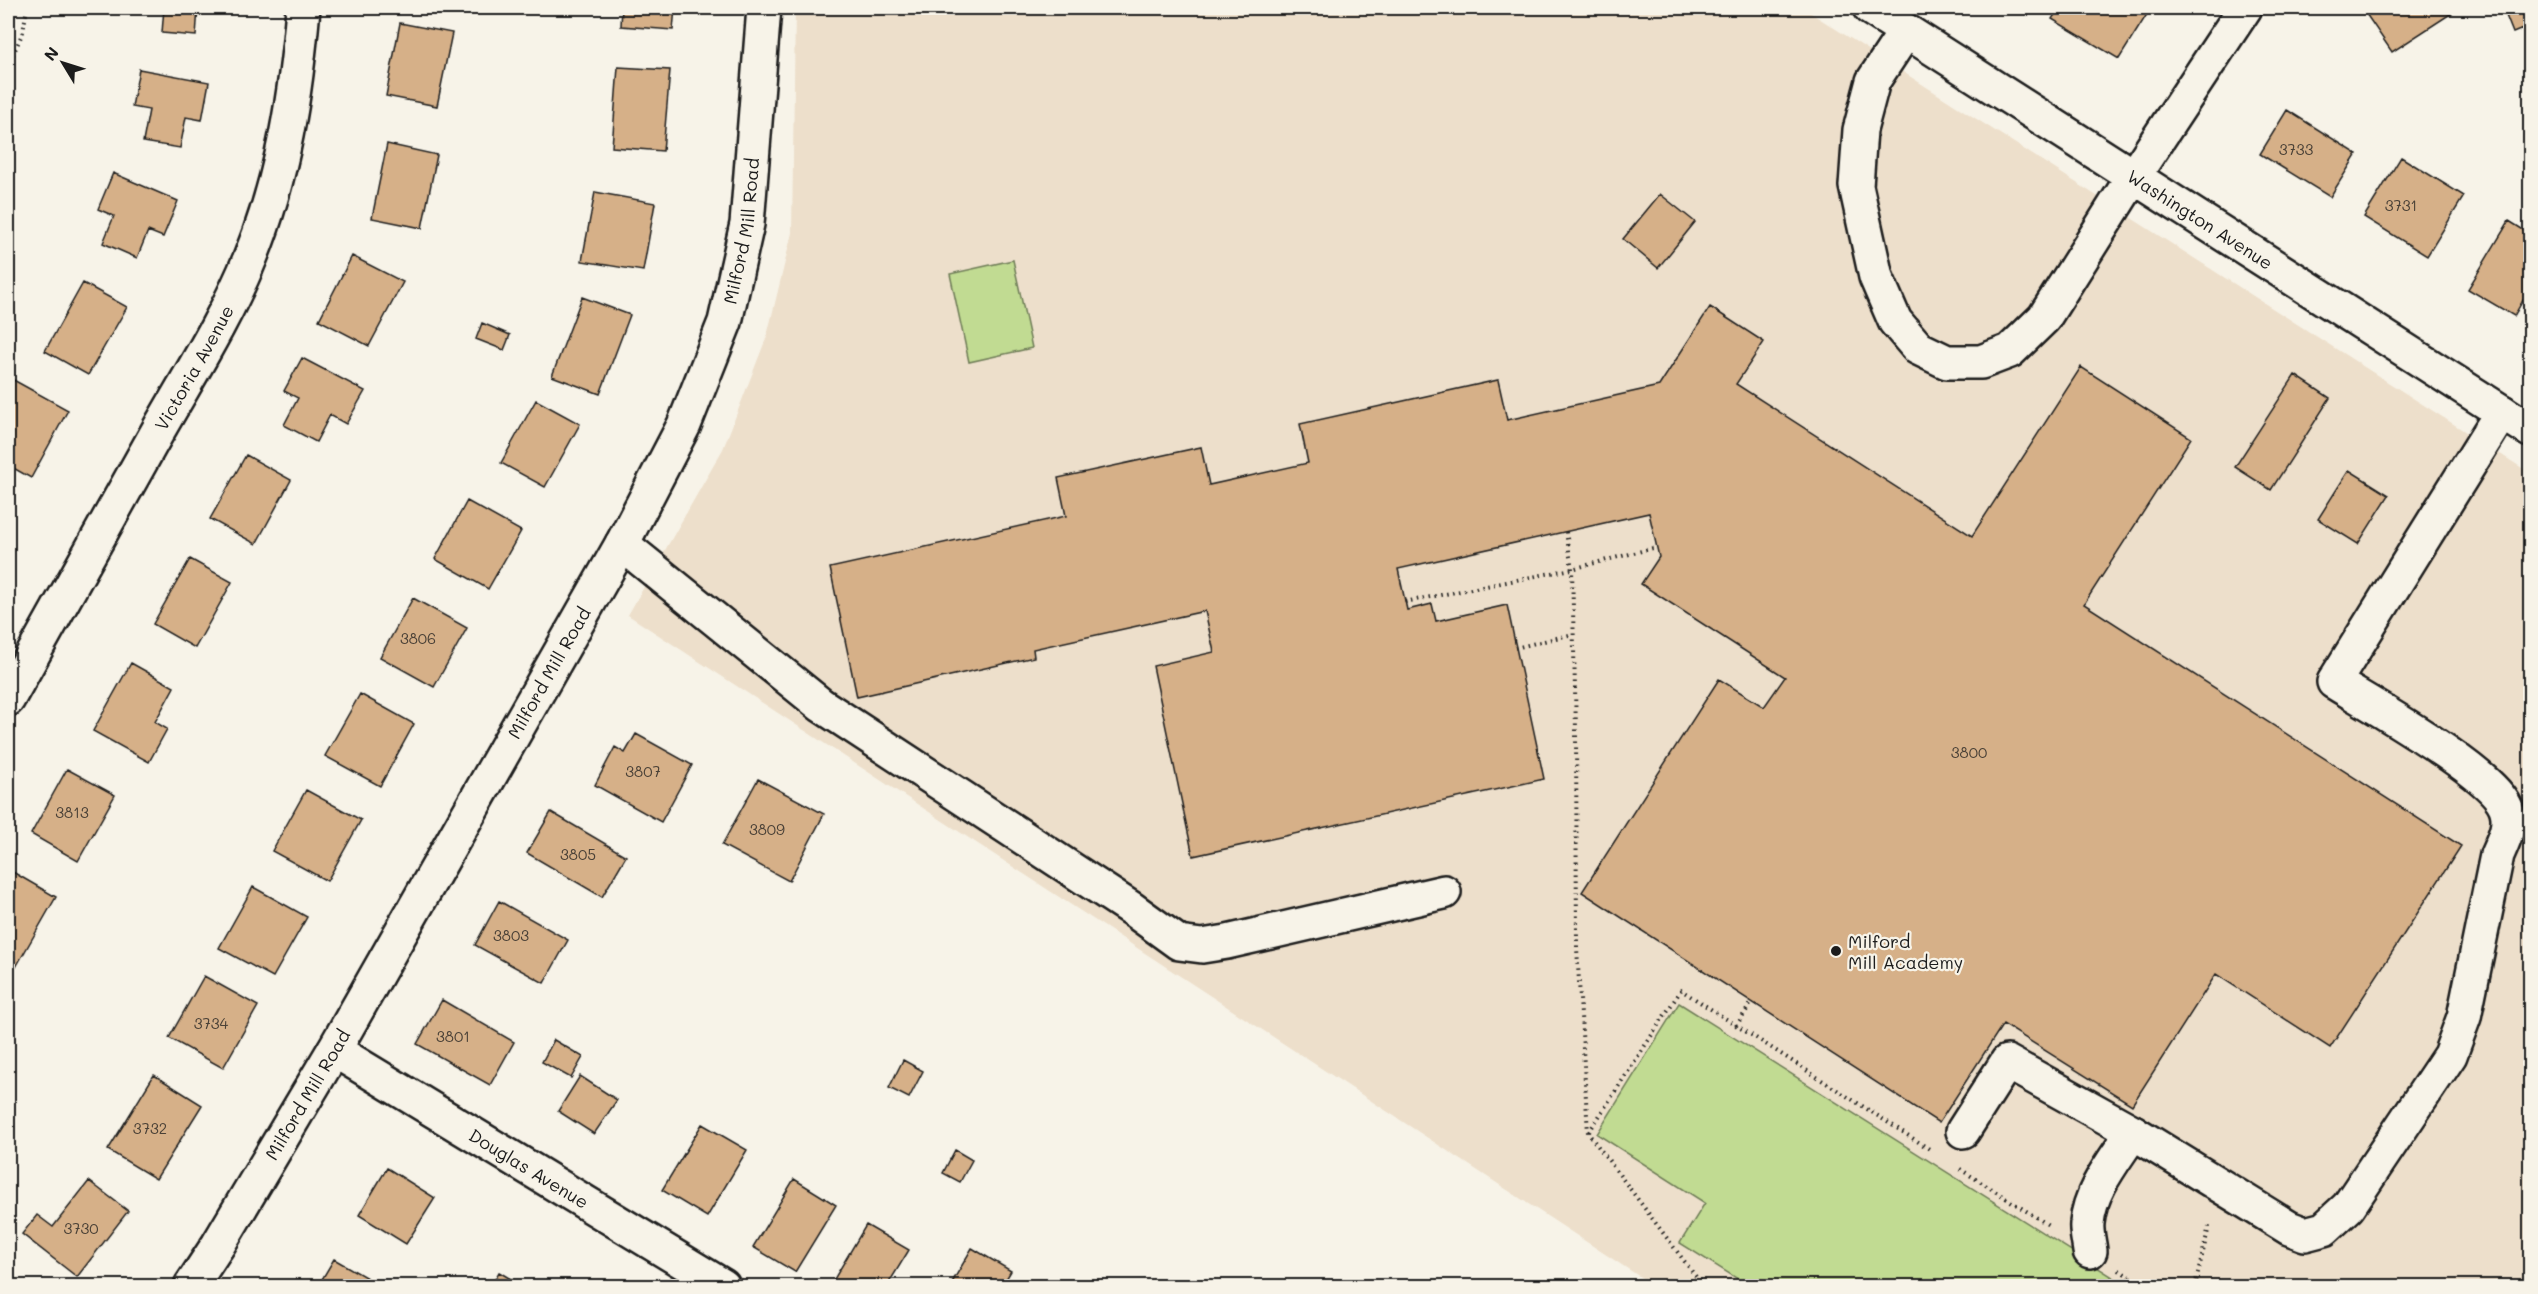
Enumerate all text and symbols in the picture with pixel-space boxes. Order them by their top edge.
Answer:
north arrow [33,33,93,93]
text: N [39,42,63,65]
house number: 3733 [2279,139,2314,159]
street label: Milford Mill Road [717,157,764,306]
street label: Washington Avenue [2123,164,2278,275]
house number: 3731 [2385,195,2417,215]
street label: Victoria Avenue [149,301,239,435]
street label: Milford Mill Road [502,603,596,743]
house number: 3806 [400,628,436,648]
house number: 3800 [1951,742,1987,762]
house number: 3807 [625,761,661,781]
house number: 3813 [55,802,89,822]
house number: 3809 [749,819,785,839]
house number: 3805 [560,844,596,864]
house number: 3803 [493,925,529,945]
place label: Milford Mill Academy [1848,929,1963,974]
marker: Milford Mill Academy [1829,944,1843,958]
house number: 3734 [194,1013,229,1033]
street label: Milford Mill Road [259,1025,355,1164]
house number: 3801 [436,1026,470,1046]
house number: 3732 [133,1118,167,1138]
street label: Douglas Avenue [465,1123,593,1214]
house number: 3730 [63,1218,99,1238]

